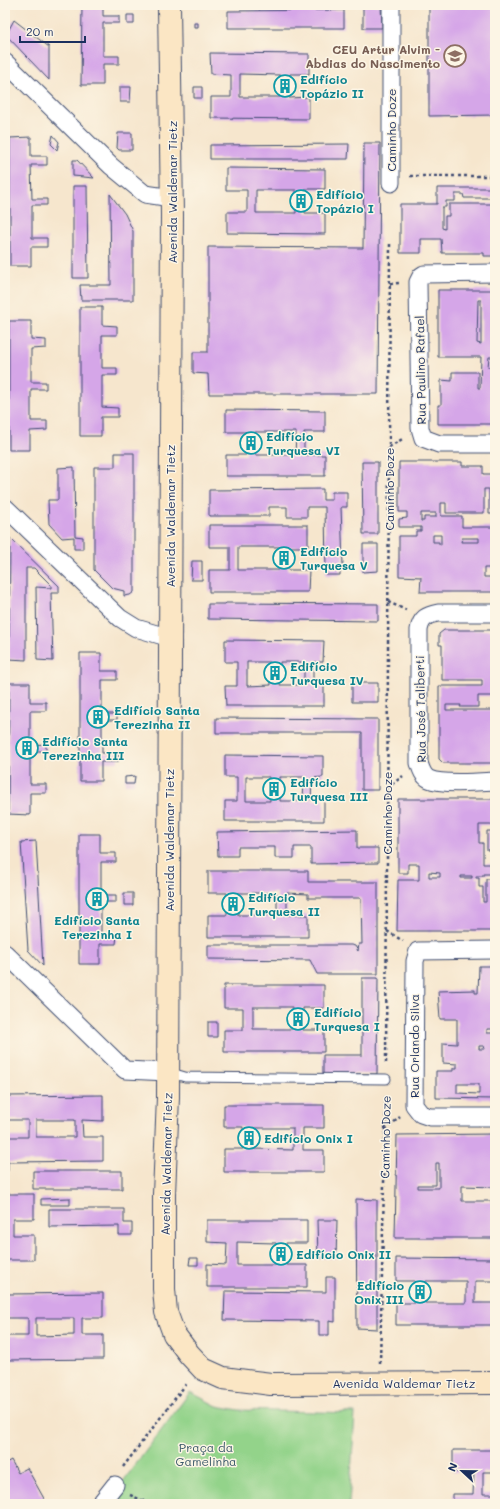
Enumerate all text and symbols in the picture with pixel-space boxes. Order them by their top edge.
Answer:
scale bar [20,18,85,44]
text: 20 m [26,23,54,39]
place label: CEU Artur Alvim - Abdias do Nascimento [305,41,440,71]
school or university icon: CEU Artur Alvim - Abdias do Nascimento [442,43,468,69]
place label: Edifício Topázio II [300,71,364,101]
building icon: Edifício Topázio II [272,73,298,99]
street label: Caminho Doze [383,88,399,172]
street label: Avenida Waldemar Tietz [164,120,180,263]
place label: Edifício Topázio I [316,186,374,216]
building icon: Edifício Topázio I [288,188,314,214]
street label: Rua Paulino Rafael [411,315,429,425]
place label: Edifício Turquesa VI [266,428,340,458]
building icon: Edifício Turquesa VI [238,430,264,456]
street label: Avenida Waldemar Tietz [162,444,178,587]
street label: Caminho Doze [381,447,397,531]
place label: Edifício Turquesa V [300,543,368,573]
building icon: Edifício Turquesa V [271,545,297,571]
street label: Rua José Taliberti [411,655,429,763]
place label: Edifício Turquesa IV [290,658,364,688]
building icon: Edifício Turquesa IV [262,660,288,686]
place label: Edifício Santa Terezinha II [114,702,200,732]
building icon: Edifício Santa Terezinha II [85,704,111,730]
place label: Edifício Santa Terezinha III [42,733,128,763]
building icon: Edifício Santa Terezinha III [14,735,40,761]
street label: Avenida Waldemar Tietz [161,768,177,911]
street label: Caminho Doze [379,771,395,855]
place label: Edifício Turquesa III [290,774,368,804]
building icon: Edifício Turquesa III [261,776,287,802]
building icon: Edifício Santa Terezinha I [84,886,110,912]
place label: Edifício Turquesa II [248,889,320,919]
building icon: Edifício Turquesa II [220,891,246,917]
place label: Edifício Santa Terezinha I [54,912,140,942]
street label: Rua Orlando Silva [406,994,422,1098]
place label: Edifício Turquesa I [314,1004,380,1034]
building icon: Edifício Turquesa I [285,1006,311,1032]
street label: Avenida Waldemar Tietz [157,1092,175,1236]
street label: Caminho Doze [376,1095,394,1179]
building icon: Edifício Onix I [236,1125,262,1151]
place label: Edifício Onix I [264,1130,353,1146]
building icon: Edifício Onix II [268,1241,294,1267]
place label: Edifício Onix II [296,1246,391,1262]
place label: Edifício Onix III [354,1277,404,1307]
building icon: Edifício Onix III [407,1279,433,1305]
street label: Avenida Waldemar Tietz [333,1375,476,1391]
park label: Praça da Gamelinha [176,1439,236,1469]
north arrow [442,1451,482,1491]
text: N [444,1460,461,1474]

